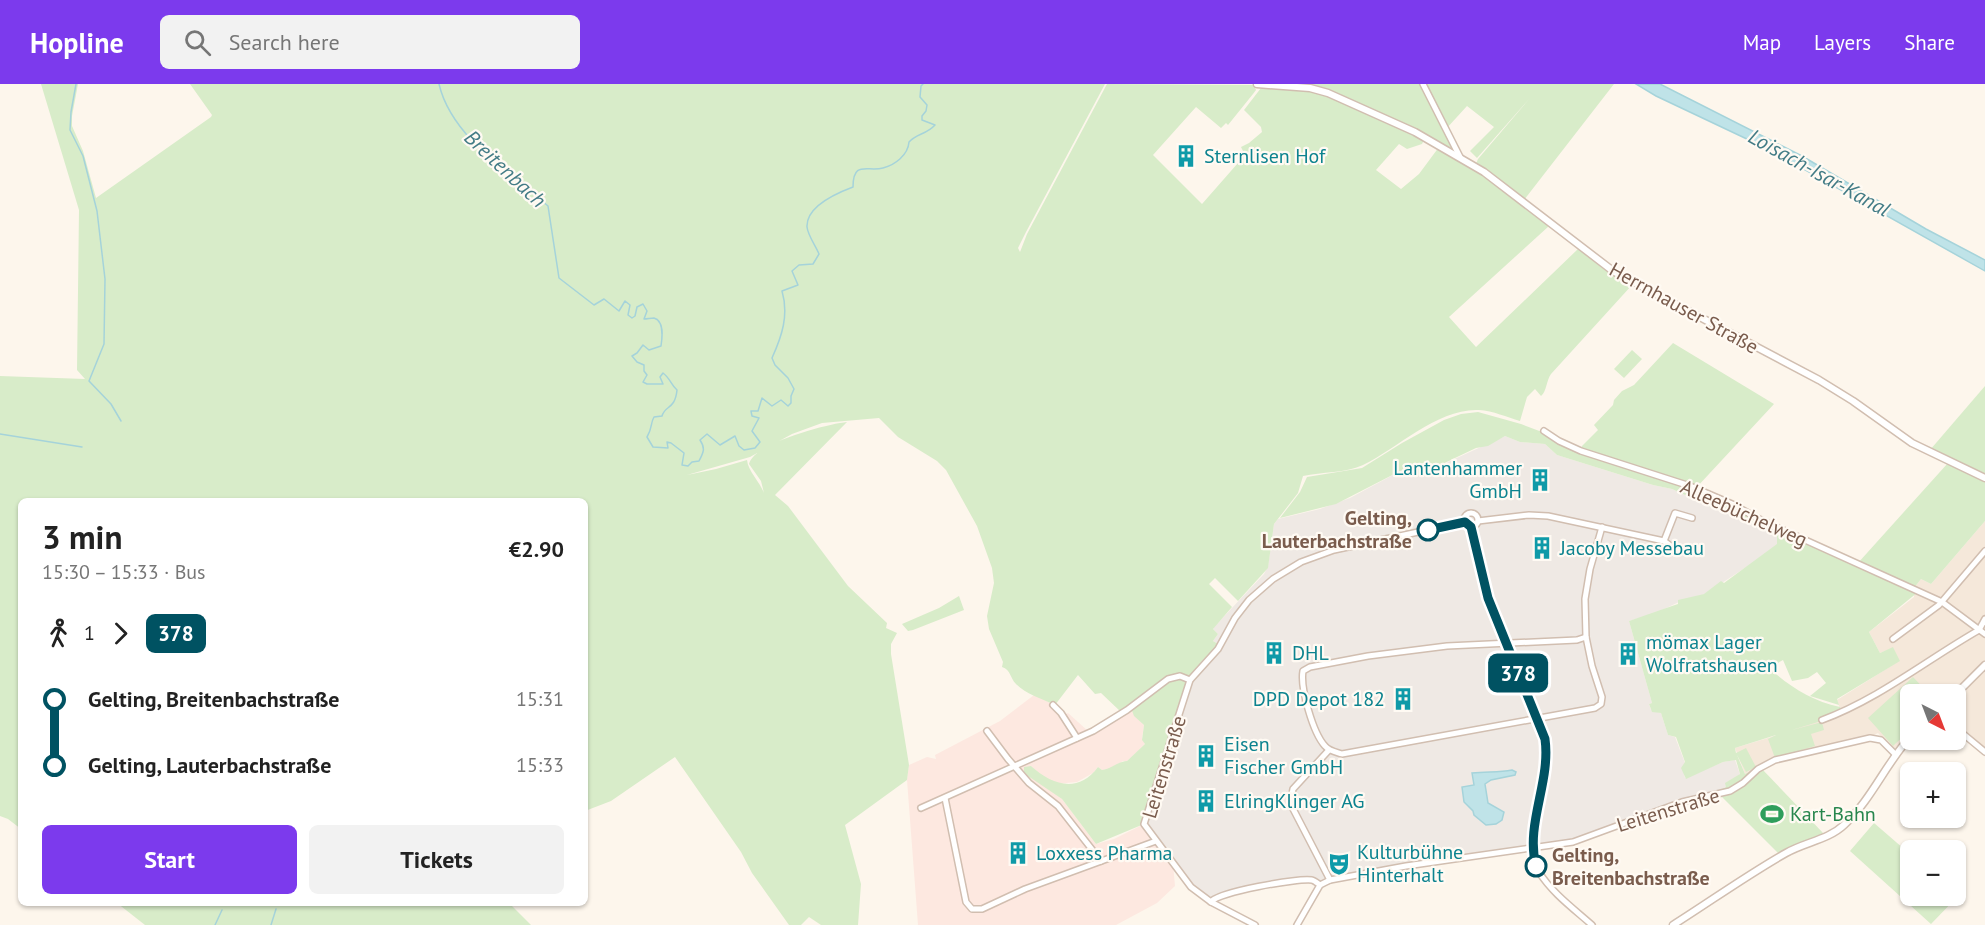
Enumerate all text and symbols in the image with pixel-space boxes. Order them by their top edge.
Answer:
search box [160,15,580,69]
text: Hopline [30,24,124,61]
icon: search [181,26,214,59]
text: Search here [229,28,340,56]
text: Map [1743,29,1781,56]
text: Layers [1814,29,1871,56]
text: Share [1904,29,1955,56]
water label: Loisach-Isar-Kanal [1744,123,1895,223]
water label: Breitenbach [459,124,552,213]
building icon: Sternlisen Hof [1173,143,1199,169]
place label: Sternlisen Hof [1204,143,1327,169]
street label: Herrnhauser Straße [1605,256,1763,360]
place label: Lantenhammer GmbH [1393,455,1522,504]
building icon: Lantenhammer GmbH [1527,467,1553,493]
street label: Alleebüchelweg [1677,473,1811,553]
place label: Gelting, Lauterbachstraße [1262,505,1412,554]
text: 3 min [42,515,123,558]
marker: Gelting, Lauterbachstraße [1417,519,1439,541]
text: €2.90 [509,535,564,563]
building icon: Jacoby Messebau [1529,535,1555,561]
place label: Jacoby Messebau [1559,535,1704,561]
text: 15:30 – 15:33 · Bus [42,559,206,585]
icon: walk [42,617,75,650]
icon: forward [104,617,137,650]
text: 1 [84,620,95,646]
text: 378 [158,620,194,647]
place label: mömax Lager Wolfratshausen [1646,629,1778,678]
building icon: DHL [1261,640,1287,666]
place label: DHL [1292,640,1329,666]
building icon: mömax Lager Wolfratshausen [1615,641,1641,667]
line badge: 378 [1484,654,1552,692]
text: 378 [1500,660,1536,687]
north arrow [1900,684,1966,750]
map controls [1900,684,1966,906]
text: Gelting, Breitenbachstraße [88,685,339,713]
text: 15:31 [516,686,564,712]
place label: DPD Depot 182 [1253,686,1385,712]
building icon: DPD Depot 182 [1390,686,1416,712]
street label: Leitenstraße [1136,712,1192,822]
place label: Eisen Fischer GmbH [1224,731,1343,780]
building icon: Eisen Fischer GmbH [1193,743,1219,769]
text: Gelting, Lauterbachstraße [88,751,331,779]
text: 15:33 [516,752,564,778]
button: + [1900,762,1966,828]
street label: Leitenstraße [1613,782,1723,838]
building icon: ElringKlinger AG [1193,788,1219,814]
place label: ElringKlinger AG [1224,788,1365,814]
sports icon: Kart-Bahn [1759,801,1785,827]
place label: Kart-Bahn [1790,801,1876,827]
button: Start [42,825,297,894]
button: Tickets [309,825,564,894]
place label: Kulturbühne Hinterhalt [1357,839,1463,888]
building icon: Loxxess Pharma [1005,840,1031,866]
place label: Loxxess Pharma [1036,840,1173,866]
button: − [1900,840,1966,906]
place label: Gelting, Breitenbachstraße [1552,842,1710,891]
theatre icon: Kulturbühne Hinterhalt [1326,851,1352,877]
marker: Gelting, Breitenbachstraße [1525,855,1547,877]

